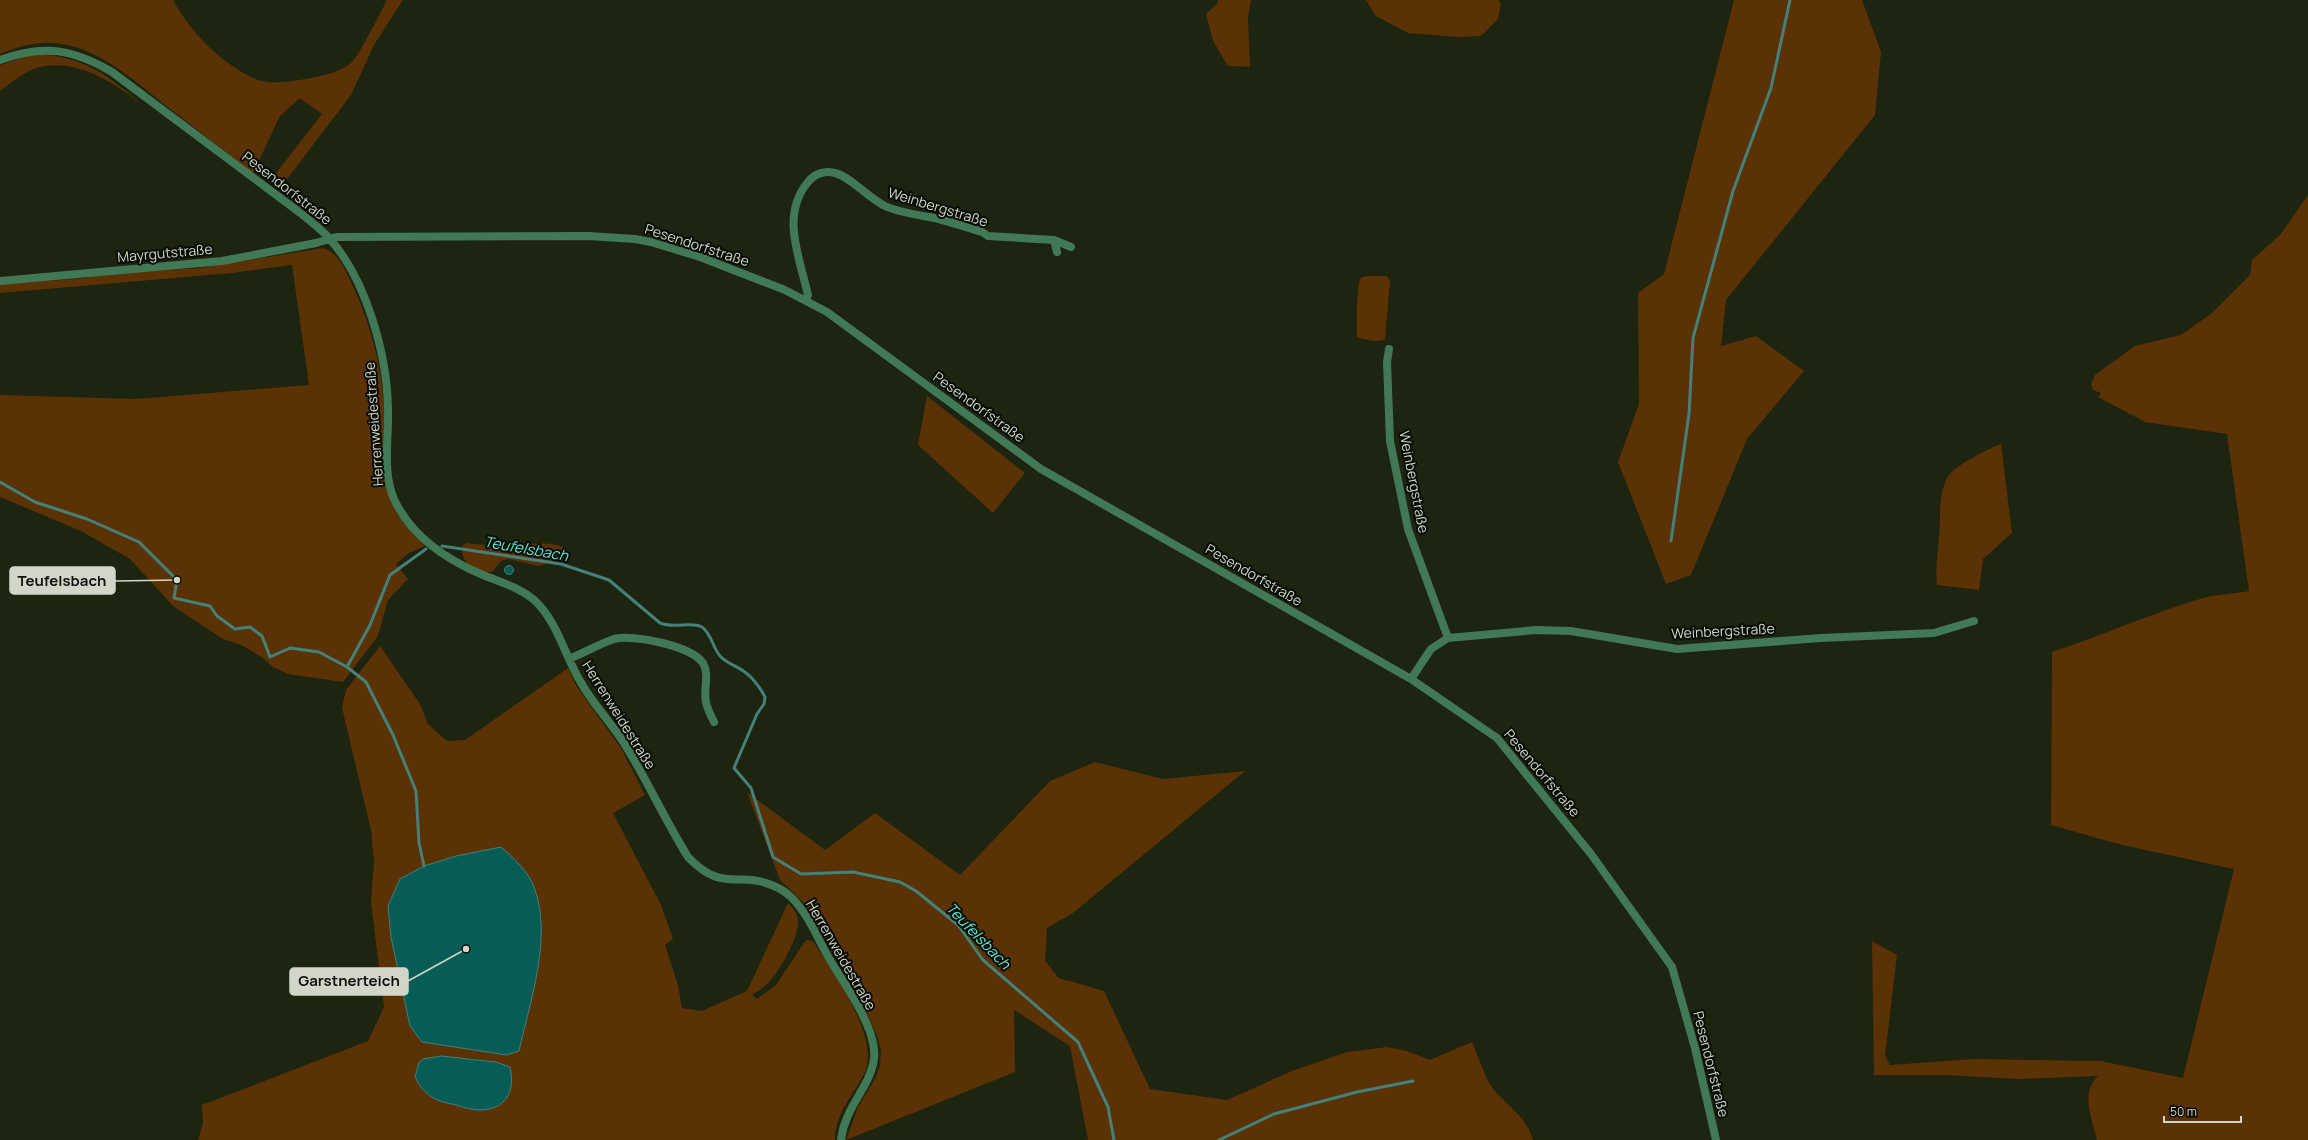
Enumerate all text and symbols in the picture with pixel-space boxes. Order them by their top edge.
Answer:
street label: Pesendorfstraße [239,147,336,229]
street label: Weinbergstraße [886,182,990,231]
street label: Pesendorfstraße [642,219,752,270]
street label: Mayrgutstraße [117,239,213,266]
street label: Herrenweidestraße [360,361,387,487]
street label: Pesendorfstraße [930,367,1029,446]
street label: Weinbergstraße [1395,429,1434,535]
water label: Teufelsbach [482,531,571,566]
street label: Pesendorfstraße [1202,539,1306,610]
callout: Teufelsbach [10,567,115,594]
text: Teufelsbach [18,570,106,591]
street label: Weinbergstraße [1671,618,1775,643]
street label: Herrenweidestraße [578,657,660,773]
street label: Pesendorfstraße [1500,725,1585,820]
street label: Herrenweidestraße [802,896,881,1013]
water label: Teufelsbach [941,898,1016,974]
callout: Garstnerteich [290,968,408,995]
text: Garstnerteich [298,970,400,991]
street label: Pesendorfstraße [1689,1009,1734,1119]
scale bar [2164,1098,2241,1124]
text: 50 m [2170,1103,2197,1120]

